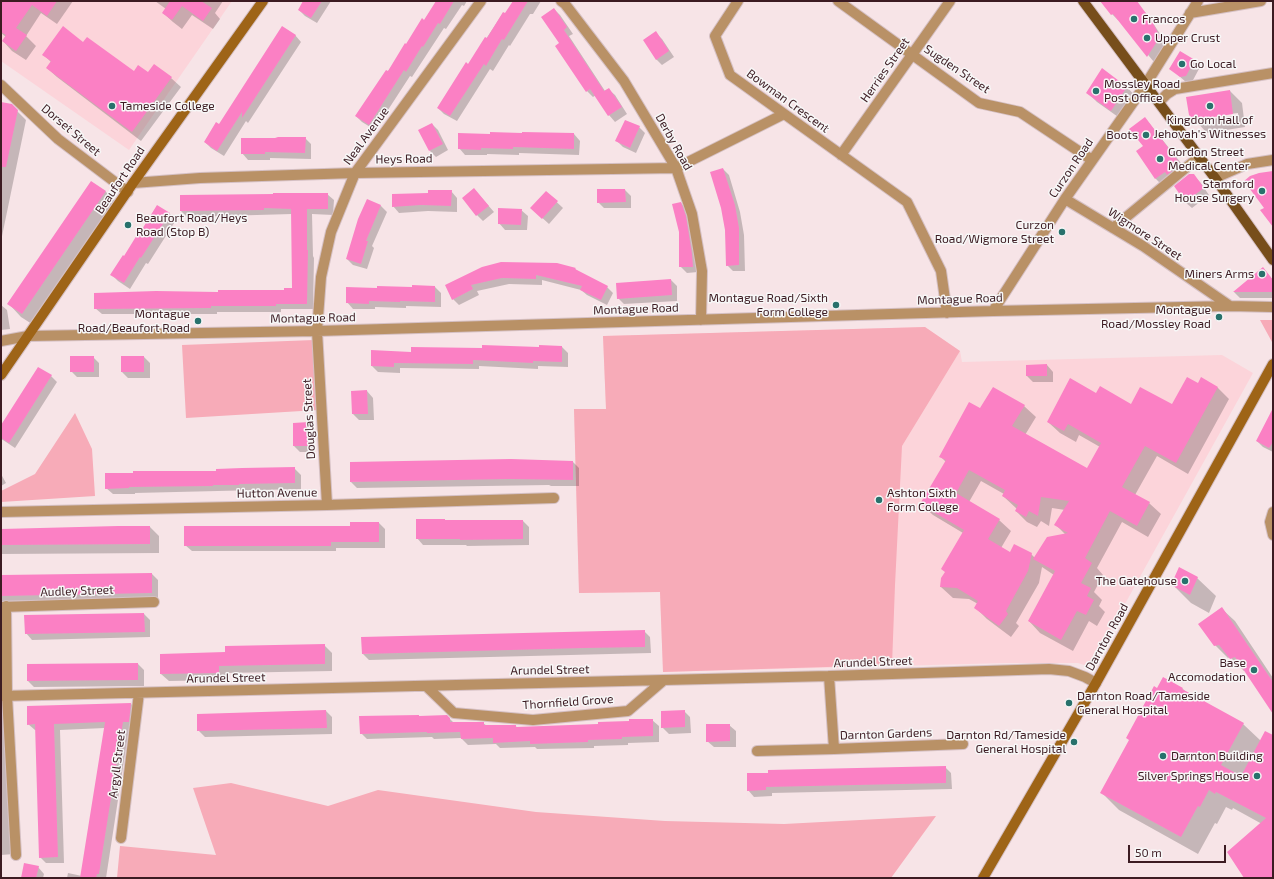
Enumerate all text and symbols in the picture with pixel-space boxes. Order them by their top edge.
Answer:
place label: Francos [1142,12,1185,26]
marker: Francos [1129,14,1139,24]
place label: Upper Crust [1155,31,1220,45]
marker: Upper Crust [1142,33,1152,43]
street label: Herries Street [857,35,913,105]
street label: Sugden Street [921,42,993,96]
place label: Go Local [1190,57,1236,71]
marker: Go Local [1177,59,1187,69]
street label: Bowman Crescent [744,66,832,136]
place label: Mossley Road Post Office [1104,77,1180,105]
marker: Mossley Road Post Office [1091,86,1101,96]
place label: Tameside College [120,99,215,113]
street label: Dorset Street [39,101,103,159]
marker: Tameside College [107,101,117,111]
marker: Kingdom Hall of Jehovah's Witnesses [1205,101,1215,111]
street label: Neal Avenue [340,104,392,168]
street label: Derby Road [653,111,695,173]
place label: Kingdom Hall of Jehovah's Witnesses [1154,113,1266,141]
place label: Boots [1106,128,1138,142]
marker: Boots [1141,130,1151,140]
street label: Curzon Road [1046,135,1096,201]
street label: Beaufort Road [92,144,148,216]
place label: Gordon Street Medical Center [1168,145,1250,173]
street label: Heys Road [375,151,433,167]
marker: Gordon Street Medical Center [1155,154,1165,164]
place label: Stamford House Surgery [1175,177,1254,205]
marker: Stamford House Surgery [1257,186,1267,196]
street label: Wigmore Street [1105,205,1185,263]
place label: Beaufort Road/Heys Road (Stop B) [136,211,247,239]
place label: Curzon Road/Wigmore Street [935,218,1054,246]
marker: Beaufort Road/Heys Road (Stop B) [123,220,133,230]
marker: Curzon Road/Wigmore Street [1057,227,1067,237]
place label: Miners Arms [1185,267,1254,281]
marker: Miners Arms [1257,269,1267,279]
street label: Montague Road [917,290,1003,308]
place label: Montague Road/Sixth Form College [708,291,828,319]
street label: Montague Road [593,300,679,318]
marker: Montague Road/Sixth Form College [831,300,841,310]
place label: Montague Road/Mossley Road [1101,303,1211,331]
place label: Montague Road/Beaufort Road [78,307,190,335]
street label: Montague Road [270,310,356,326]
marker: Montague Road/Mossley Road [1214,312,1224,322]
marker: Montague Road/Beaufort Road [193,316,203,326]
street label: Douglas Street [300,378,318,460]
street label: Hutton Avenue [237,485,317,501]
place label: Ashton Sixth Form College [887,486,958,514]
marker: Ashton Sixth Form College [874,495,884,505]
place label: The Gatehouse [1096,574,1177,588]
marker: The Gatehouse [1180,576,1190,586]
street label: Audley Street [40,583,114,599]
street label: Darnton Road [1083,601,1131,673]
street label: Arundel Street [833,653,913,671]
place label: Base Accomodation [1168,656,1246,684]
street label: Arundel Street [510,662,590,678]
marker: Base Accomodation [1249,665,1259,675]
street label: Arundel Street [186,670,266,686]
place label: Darnton Road/Tameside General Hospital [1077,689,1210,717]
street label: Thornfield Grove [522,692,614,712]
marker: Darnton Road/Tameside General Hospital [1064,698,1074,708]
street label: Darnton Gardens [839,725,933,743]
place label: Darnton Rd/Tameside General Hospital [946,728,1066,756]
street label: Argyll Street [106,729,128,799]
marker: Darnton Rd/Tameside General Hospital [1069,737,1079,747]
place label: Darnton Building [1171,749,1263,763]
marker: Darnton Building [1158,751,1168,761]
place label: Silver Springs House [1138,769,1249,783]
marker: Silver Springs House [1252,771,1262,781]
scale bar [1130,837,1228,863]
text: 50 m [1135,845,1162,859]

